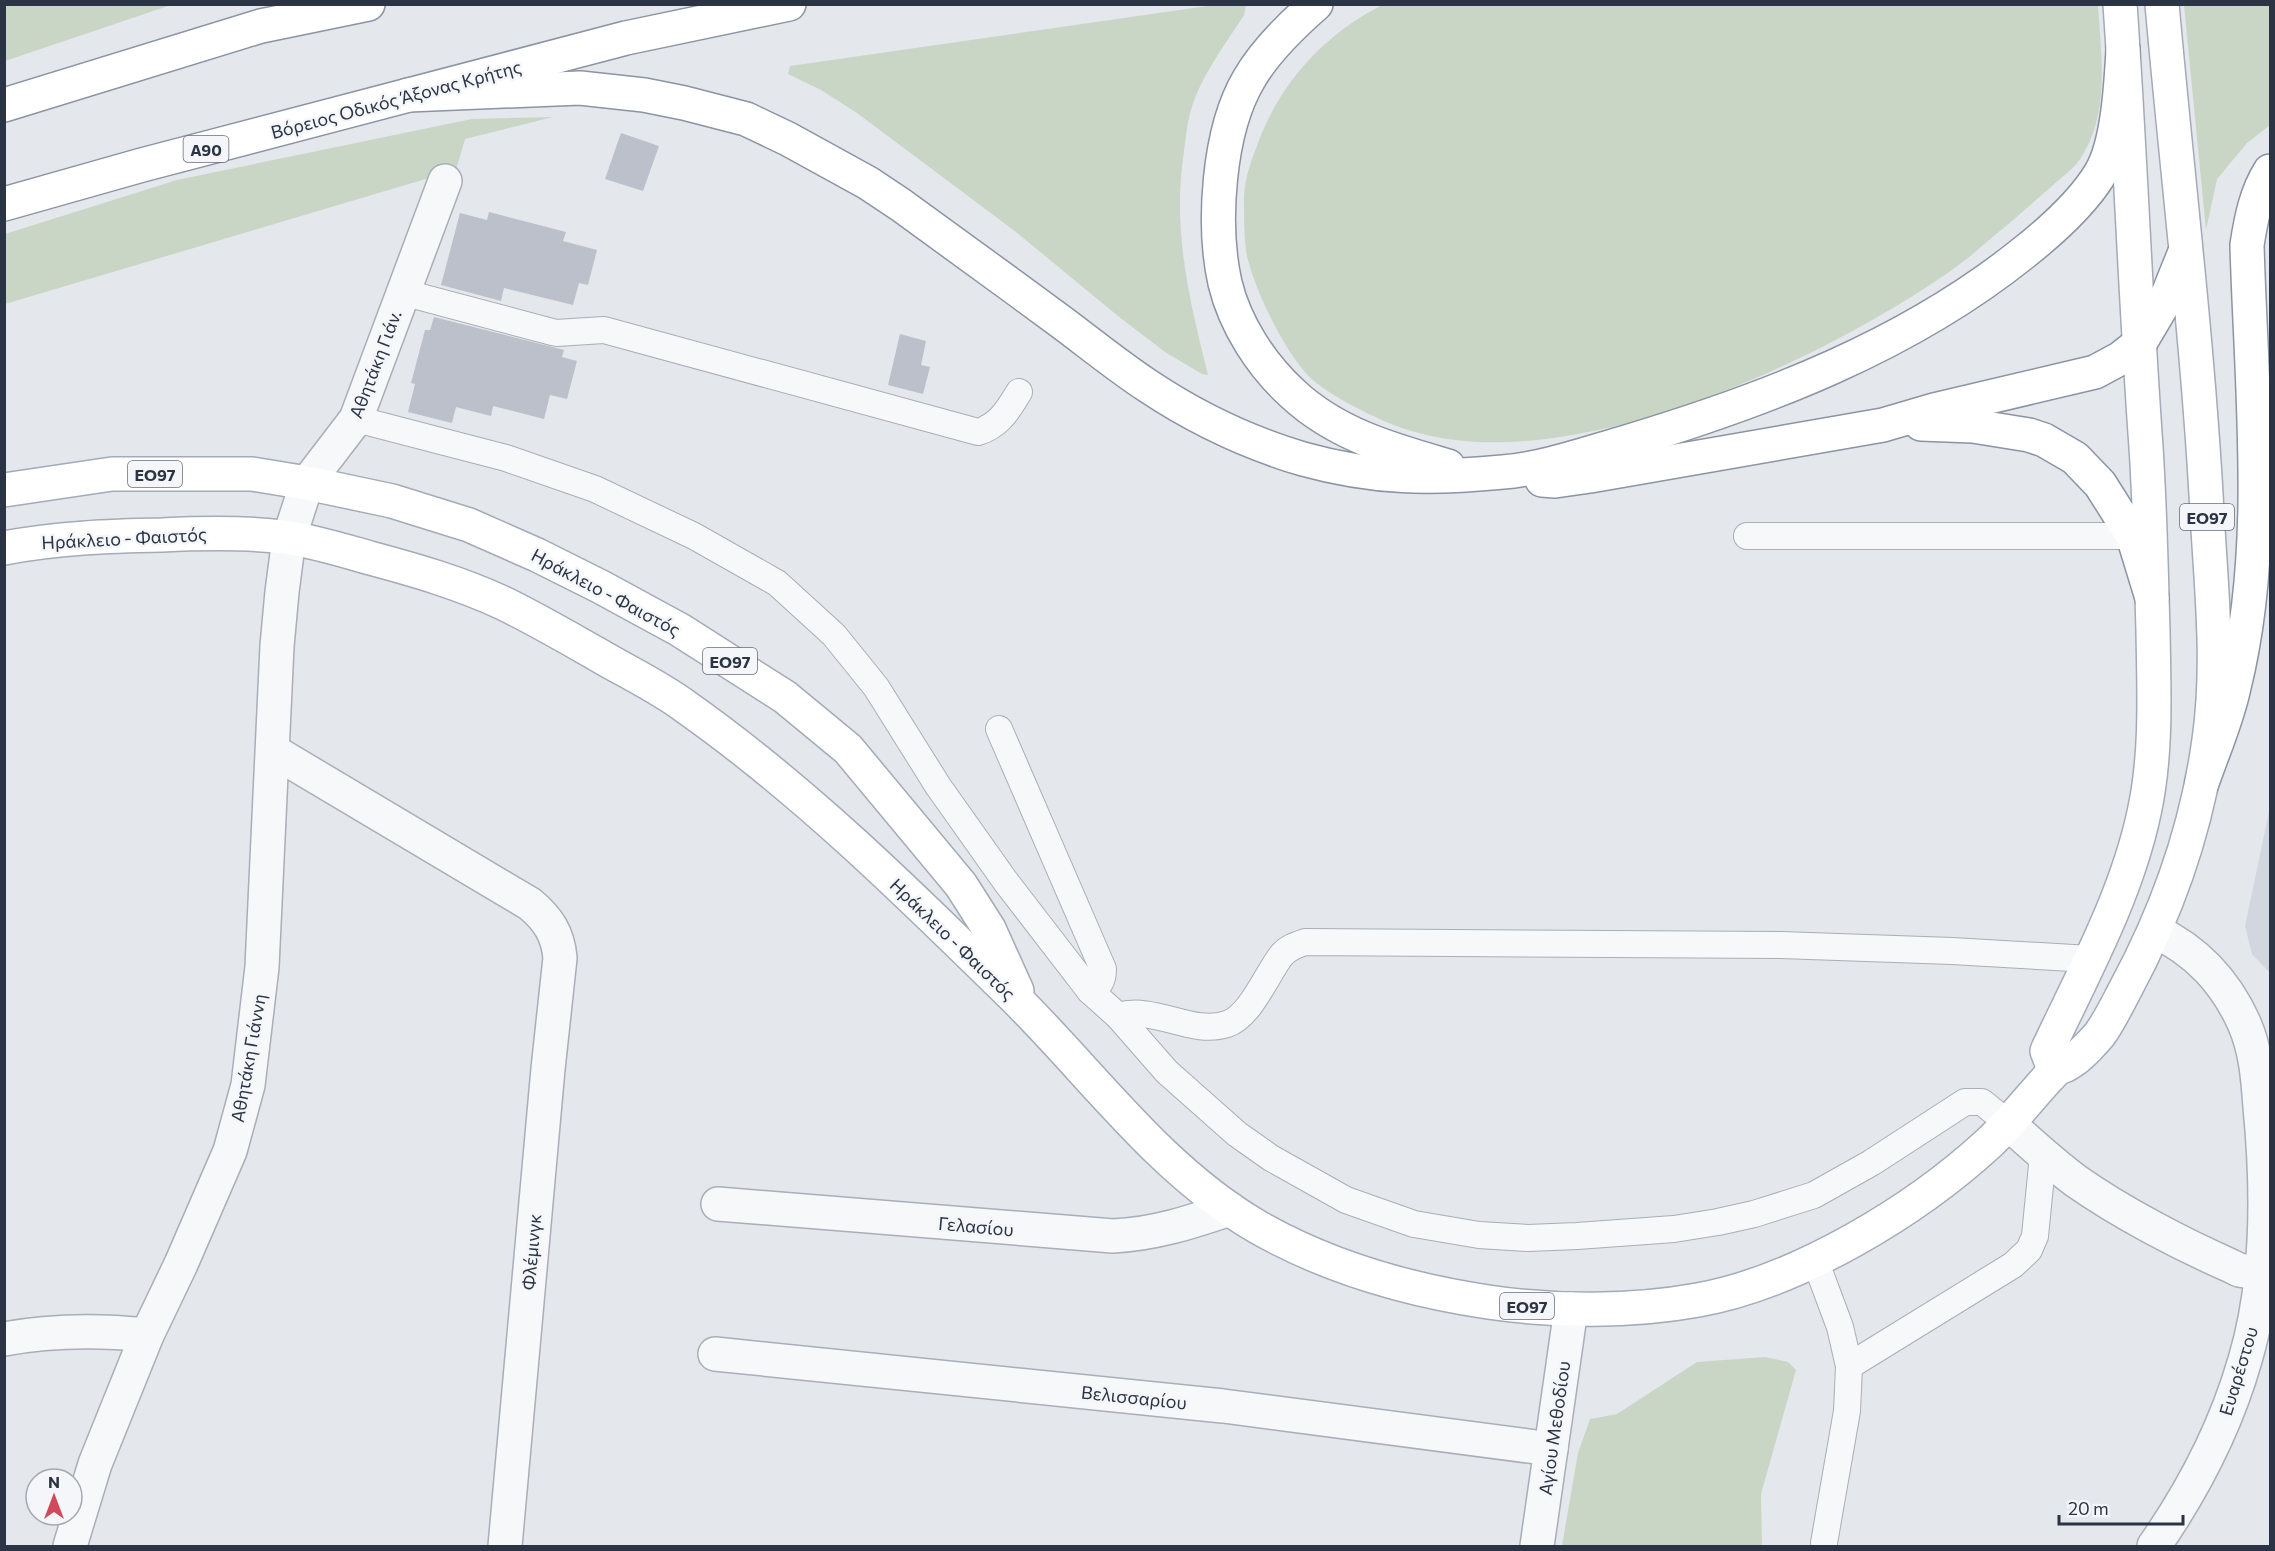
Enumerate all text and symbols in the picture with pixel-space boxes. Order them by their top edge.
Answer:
street label: Βόρειος Οδικός Άξονας Κρήτης [268,55,524,143]
road number: Α90 [184,136,228,162]
street label: Αθητάκη Γιάν. [344,307,406,421]
road number: ΕΟ97 [128,461,182,487]
road number: ΕΟ97 [2180,504,2234,530]
street label: Ηράκλειο - Φαιστός [41,523,207,553]
street label: Ηράκλειο - Φαιστός [528,543,684,641]
road number: ΕΟ97 [703,648,757,674]
street label: Ηράκλειο - Φαιστός [886,874,1020,1004]
street label: Αθητάκη Γιάννη [226,992,270,1124]
street label: Γελασίου [937,1212,1015,1240]
street label: Φλέμινγκ [517,1213,545,1291]
road number: ΕΟ97 [1500,1293,1554,1319]
street label: Ευαρέστου [2214,1324,2262,1418]
street label: Αγίου Μεθοδίου [1534,1359,1574,1497]
street label: Βελισσαρίου [1080,1381,1188,1413]
north arrow [24,1467,84,1527]
text: N [48,1472,60,1491]
scale bar [2059,1488,2184,1526]
text: 20 m [2068,1497,2109,1519]

